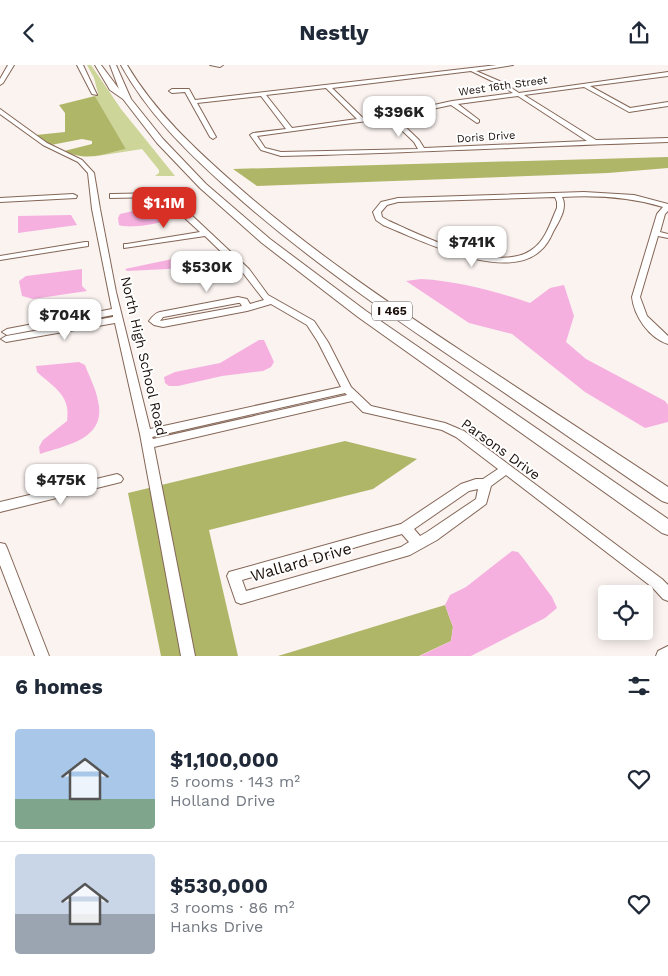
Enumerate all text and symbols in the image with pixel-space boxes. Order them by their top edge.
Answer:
icon: back [15,19,43,47]
icon: share [625,19,653,47]
text: Nestly [299,20,369,45]
street label: West 16th Street [458,73,549,99]
pin: $396K [364,95,434,138]
text: $396K [374,102,424,121]
street label: Doris Drive [456,128,516,146]
pin: $1.1M [129,186,199,229]
text: $1.1M [143,193,185,212]
pin: $741K [437,225,507,268]
text: $741K [449,232,495,251]
pin: $530K [172,251,242,293]
text: $530K [182,257,232,276]
street label: North High School Road [118,275,170,437]
pin: $704K [30,299,100,341]
road number: I 465 [372,302,412,321]
text: $704K [39,305,91,324]
street label: Parsons Drive [459,415,543,483]
pin: $475K [26,463,96,506]
text: $475K [36,470,86,489]
street label: Wallard Drive [248,539,354,585]
map controls [598,585,653,640]
button: locate [598,585,653,640]
icon: filters [625,672,653,700]
text: 6 homes [15,674,103,699]
text: $1,100,000 [170,747,279,772]
icon: home [55,749,115,809]
icon: heart [625,765,653,793]
text: 5 rooms · 143 m² [170,772,300,791]
text: Holland Drive [170,791,275,810]
text: $530,000 [170,873,268,898]
icon: home [55,874,115,934]
icon: heart [625,890,653,918]
text: 3 rooms · 86 m² [170,898,295,917]
text: Hanks Drive [170,917,263,936]

